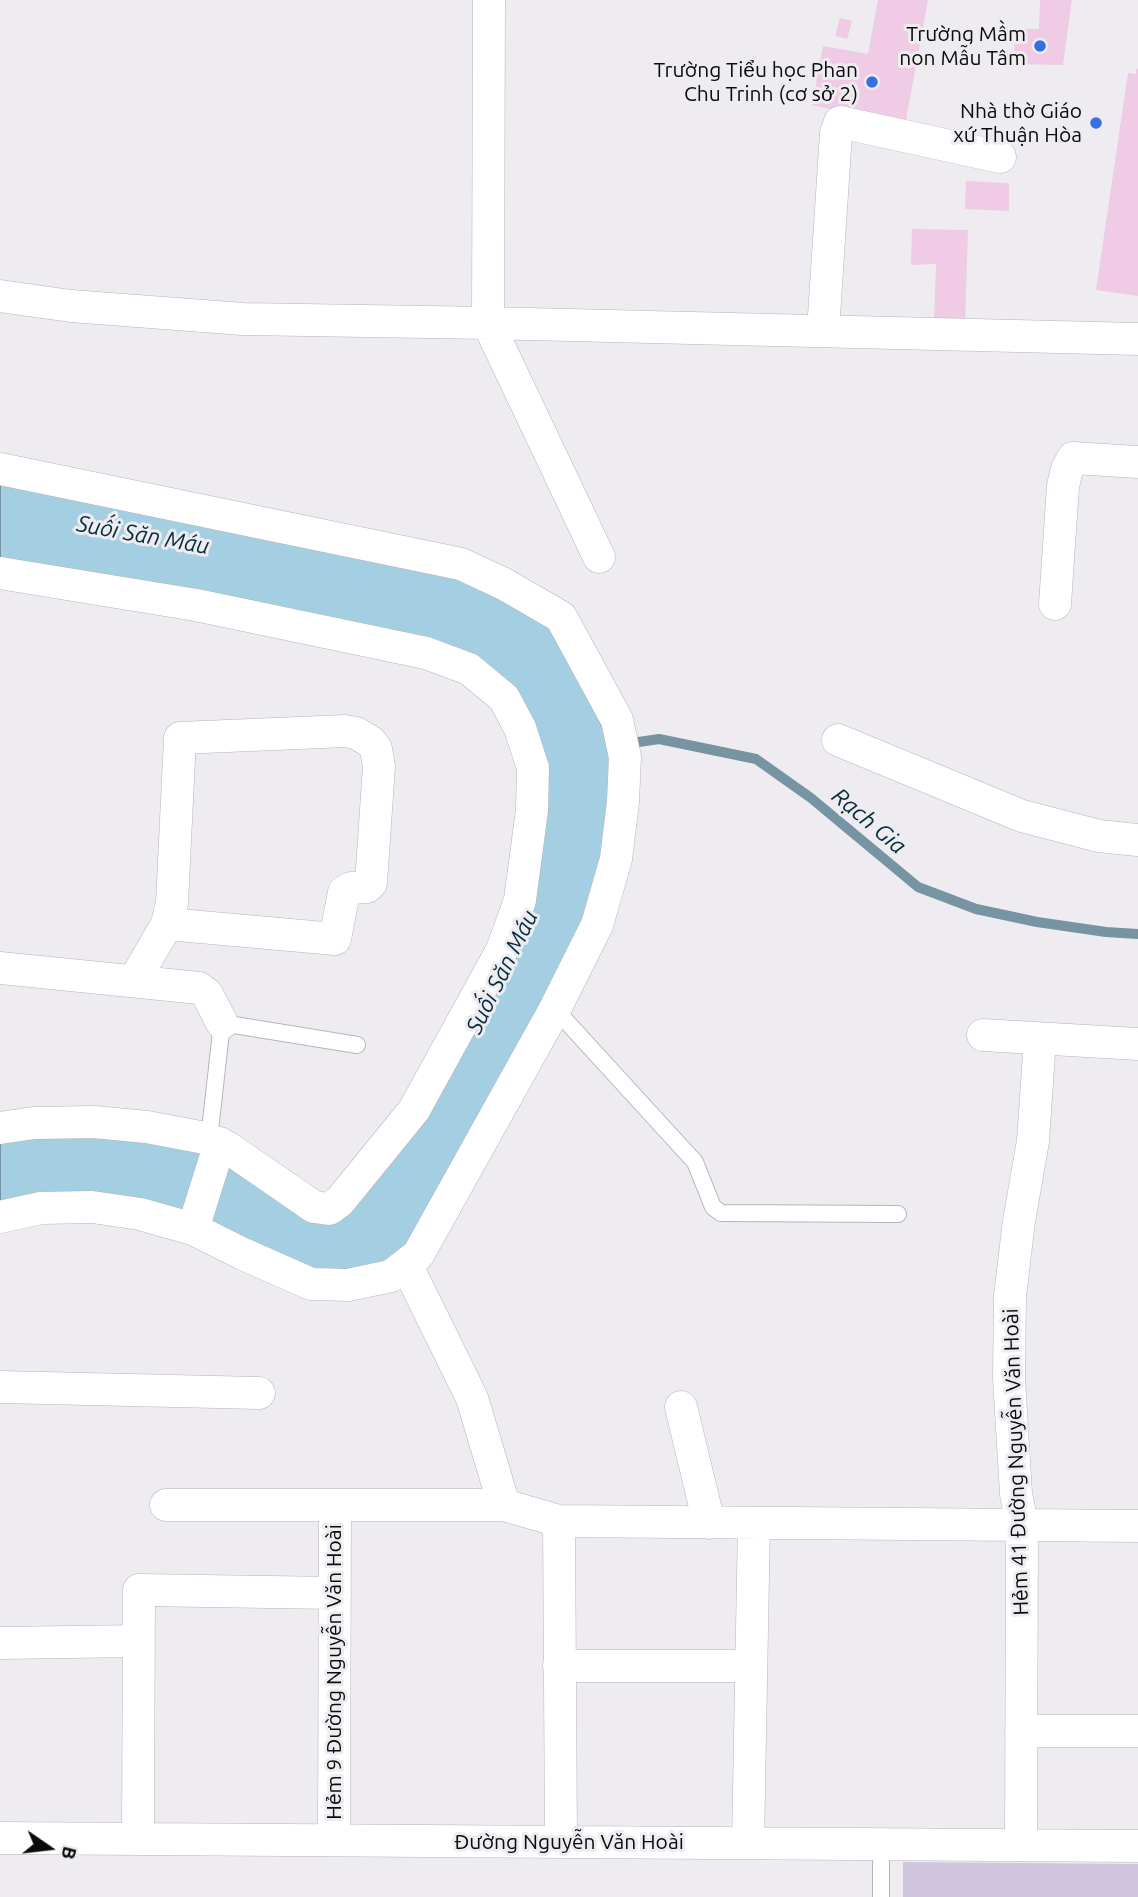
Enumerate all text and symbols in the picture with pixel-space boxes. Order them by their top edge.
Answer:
place label: Trường Mầm non Mẫu Tâm [899,21,1026,71]
marker: Trường Mầm non Mẫu Tâm [1032,38,1048,54]
place label: Trường Tiểu học Phan Chu Trinh (cơ sở 2) [654,57,858,107]
marker: Trường Tiểu học Phan Chu Trinh (cơ sở 2) [864,74,880,90]
place label: Nhà thờ Giáo xứ Thuận Hòa [953,98,1082,148]
marker: Nhà thờ Giáo xứ Thuận Hòa [1088,115,1104,131]
water label: Suối Săn Máu [75,510,211,560]
water label: Rạch Gia [826,782,912,860]
water label: Suối Săn Máu [460,906,544,1038]
street label: Hẻm 41 Đường Nguyễn Văn Hoài [998,1308,1034,1616]
street label: Hẻm 9 Đường Nguyễn Văn Hoài [321,1524,347,1820]
north arrow [14,1813,84,1883]
street label: Đường Nguyễn Văn Hoài [454,1829,684,1855]
text: B [57,1844,82,1862]

